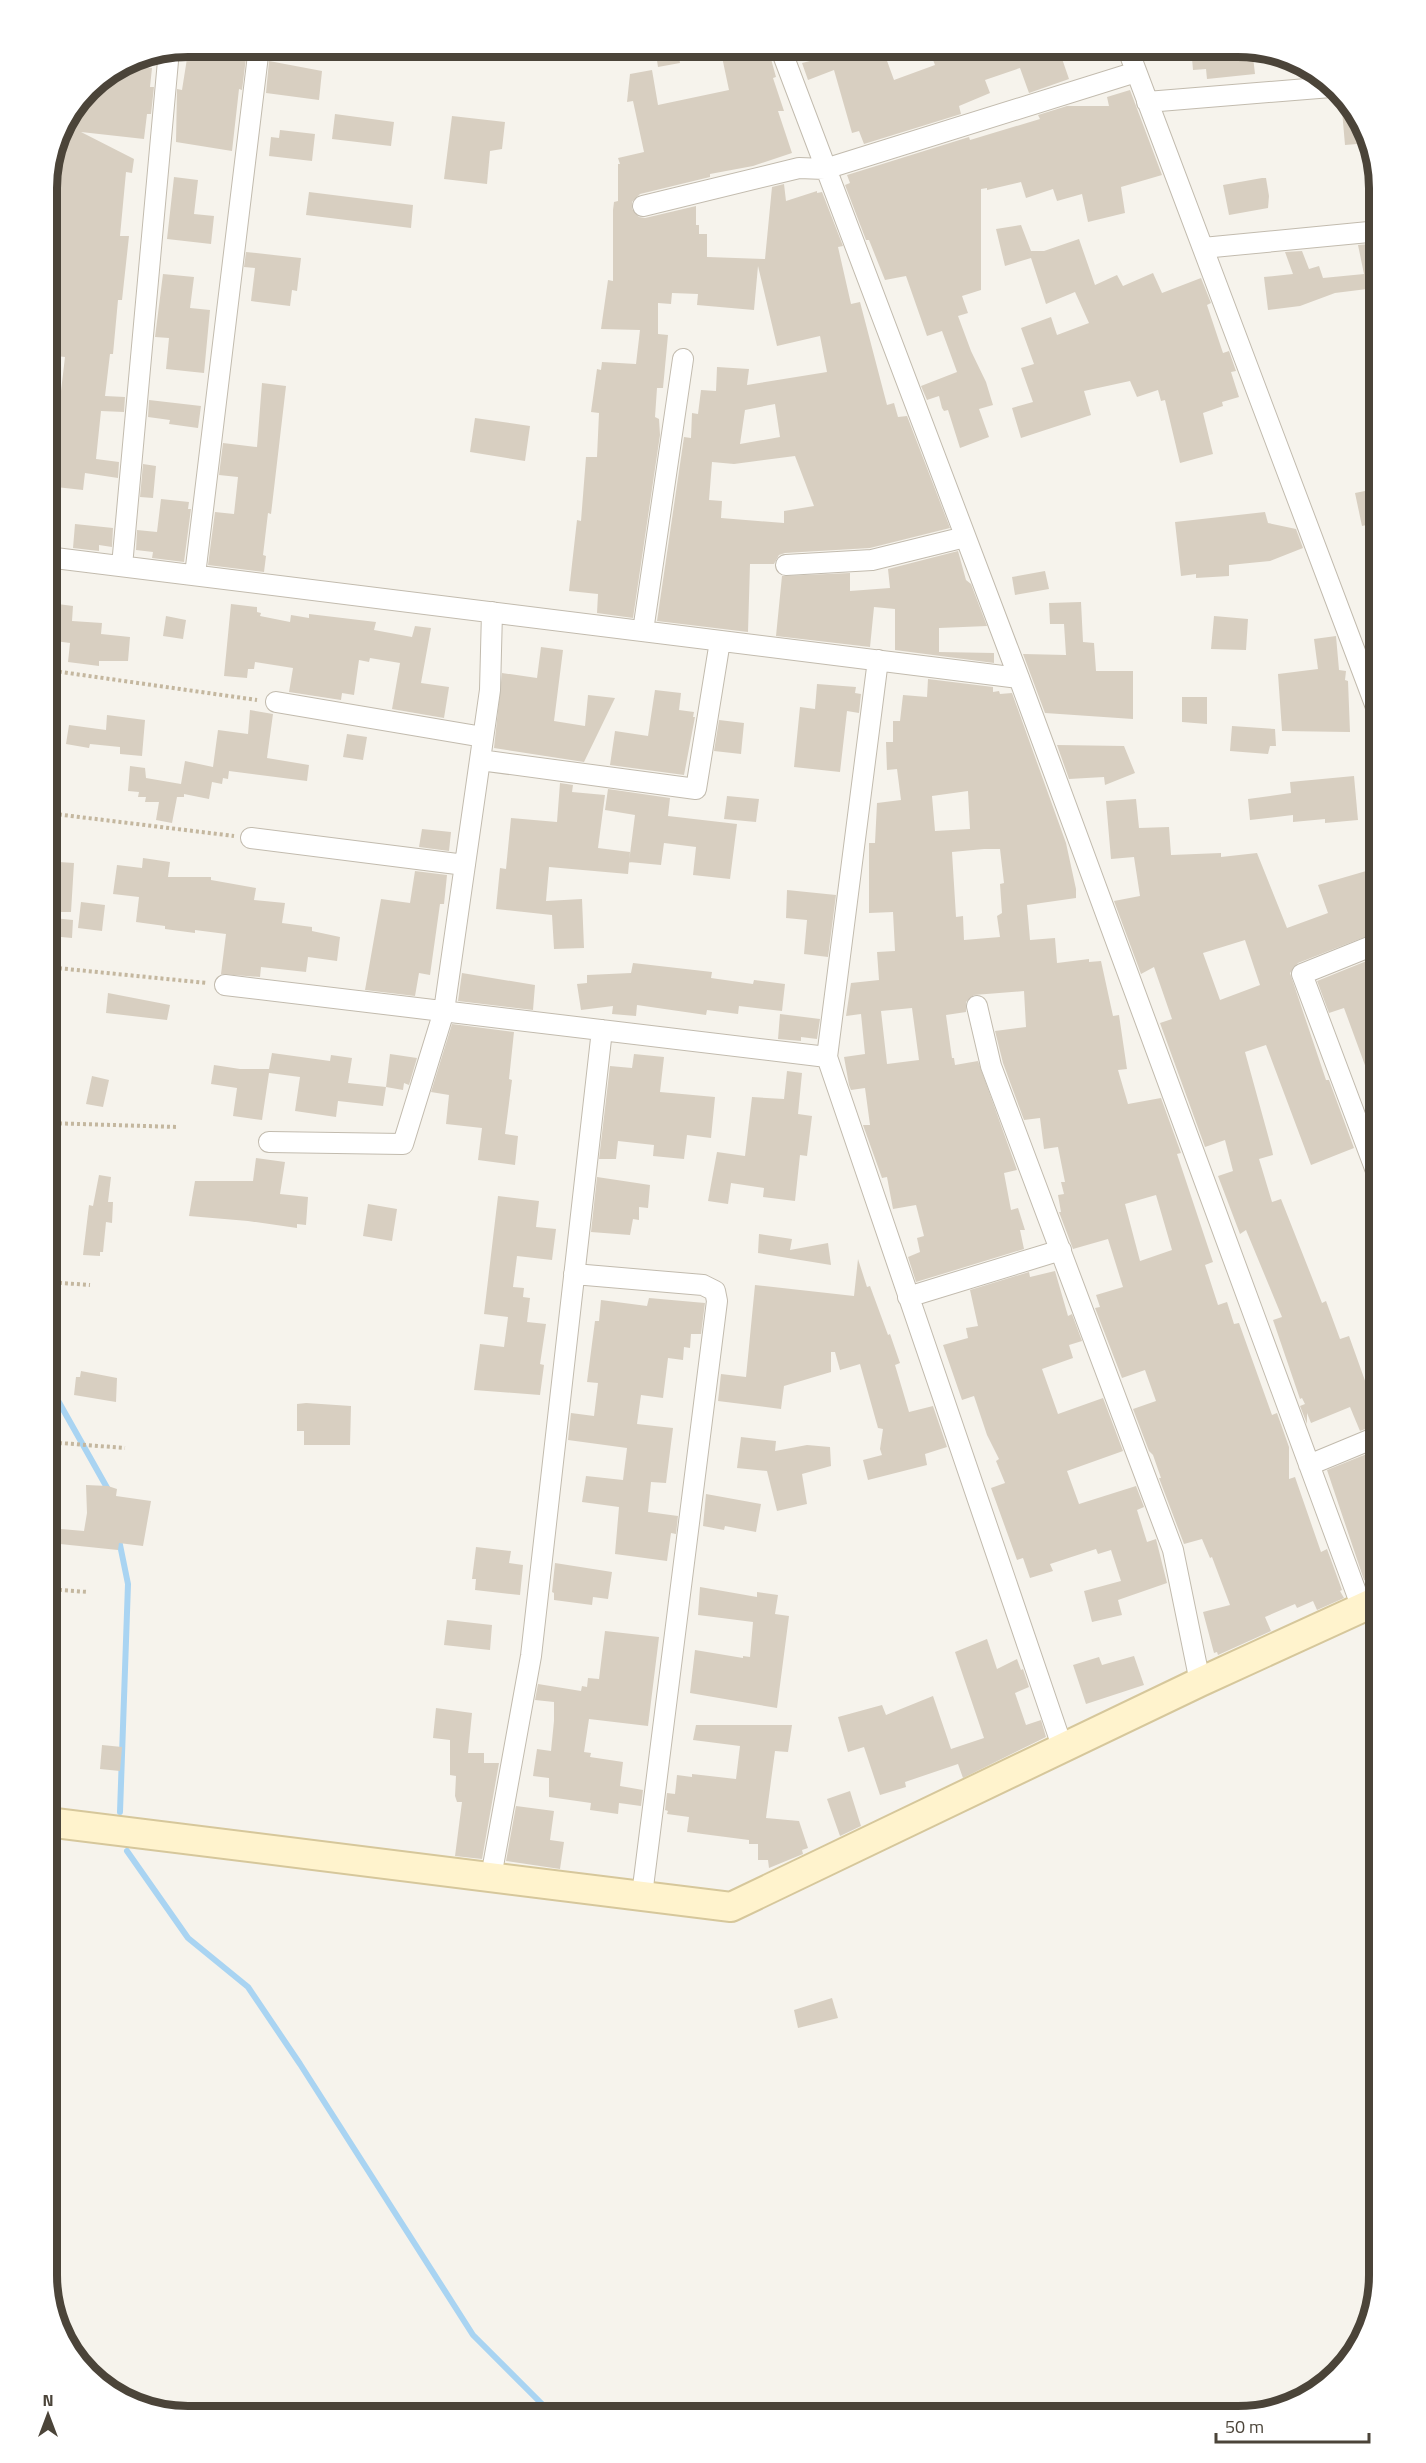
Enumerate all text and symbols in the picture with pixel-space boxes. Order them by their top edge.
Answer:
north arrow [18,2385,78,2445]
text: N [42,2388,54,2412]
scale bar [1216,2406,1369,2444]
text: 50 m [1225,2413,1264,2440]

